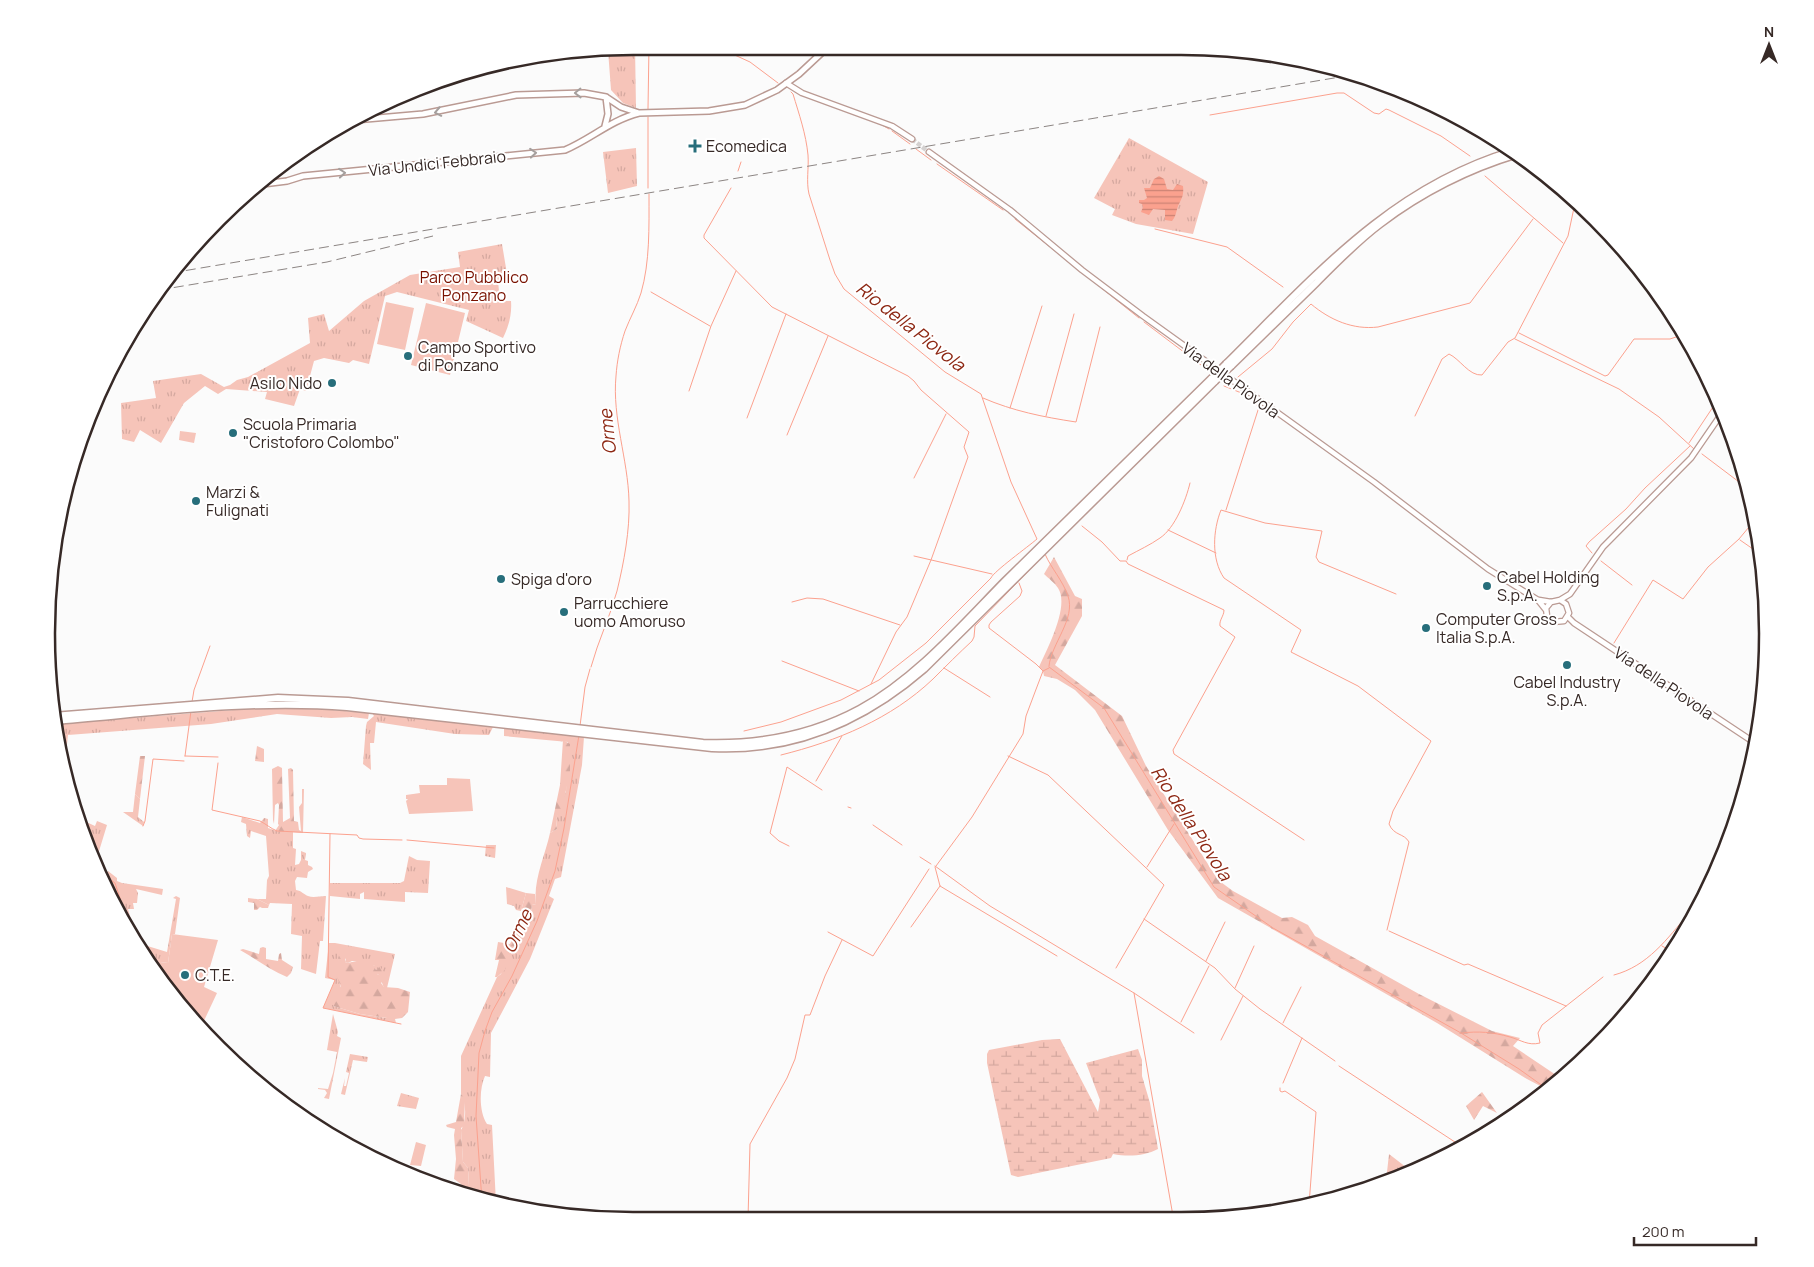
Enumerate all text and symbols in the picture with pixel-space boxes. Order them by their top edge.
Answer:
north arrow [1744,20,1794,70]
text: N [1764,22,1774,41]
one-way arrow [573,88,581,99]
one-way arrow [433,106,442,116]
place label: Ecomedica [706,135,787,157]
marker: Ecomedica [688,139,702,153]
street label: Via Undici Febbraio [367,145,507,181]
one-way arrow [530,148,538,159]
one-way arrow [338,168,346,179]
park label: Parco Pubblico Ponzano [420,266,528,306]
water label: Rio della Piovola [852,276,971,377]
place label: Campo Sportivo di Ponzano [418,336,536,376]
street label: Via della Piovola [1178,337,1284,423]
marker: Campo Sportivo di Ponzano [402,350,414,362]
place label: Asilo Nido [250,372,322,394]
marker: Asilo Nido [326,377,338,389]
water label: Orme [593,407,621,456]
place label: Scuola Primaria "Cristoforo Colombo" [243,413,400,453]
marker: Scuola Primaria "Cristoforo Colombo" [227,427,239,439]
place label: Marzi & Fulignati [206,481,269,521]
marker: Marzi & Fulignati [190,495,202,507]
place label: Cabel Holding S.p.A. [1497,566,1599,606]
place label: Spiga d'oro [511,568,592,590]
marker: Spiga d'oro [495,573,507,585]
marker: Cabel Holding S.p.A. [1481,580,1493,592]
place label: Parrucchiere uomo Amoruso [574,592,685,632]
marker: Parrucchiere uomo Amoruso [558,606,570,618]
place label: Computer Gross Italia S.p.A. [1436,608,1557,648]
marker: Computer Gross Italia S.p.A. [1420,622,1432,634]
street label: Via della Piovola [1610,641,1718,725]
marker: Cabel Industry S.p.A. [1561,659,1573,671]
place label: Cabel Industry S.p.A. [1513,671,1621,711]
water label: Rio della Piovola [1146,761,1239,886]
water label: Orme [497,904,538,957]
place label: C.T.E. [195,964,235,986]
marker: C.T.E. [179,969,191,981]
scale bar [1634,1214,1756,1246]
text: 200 m [1642,1221,1685,1242]

